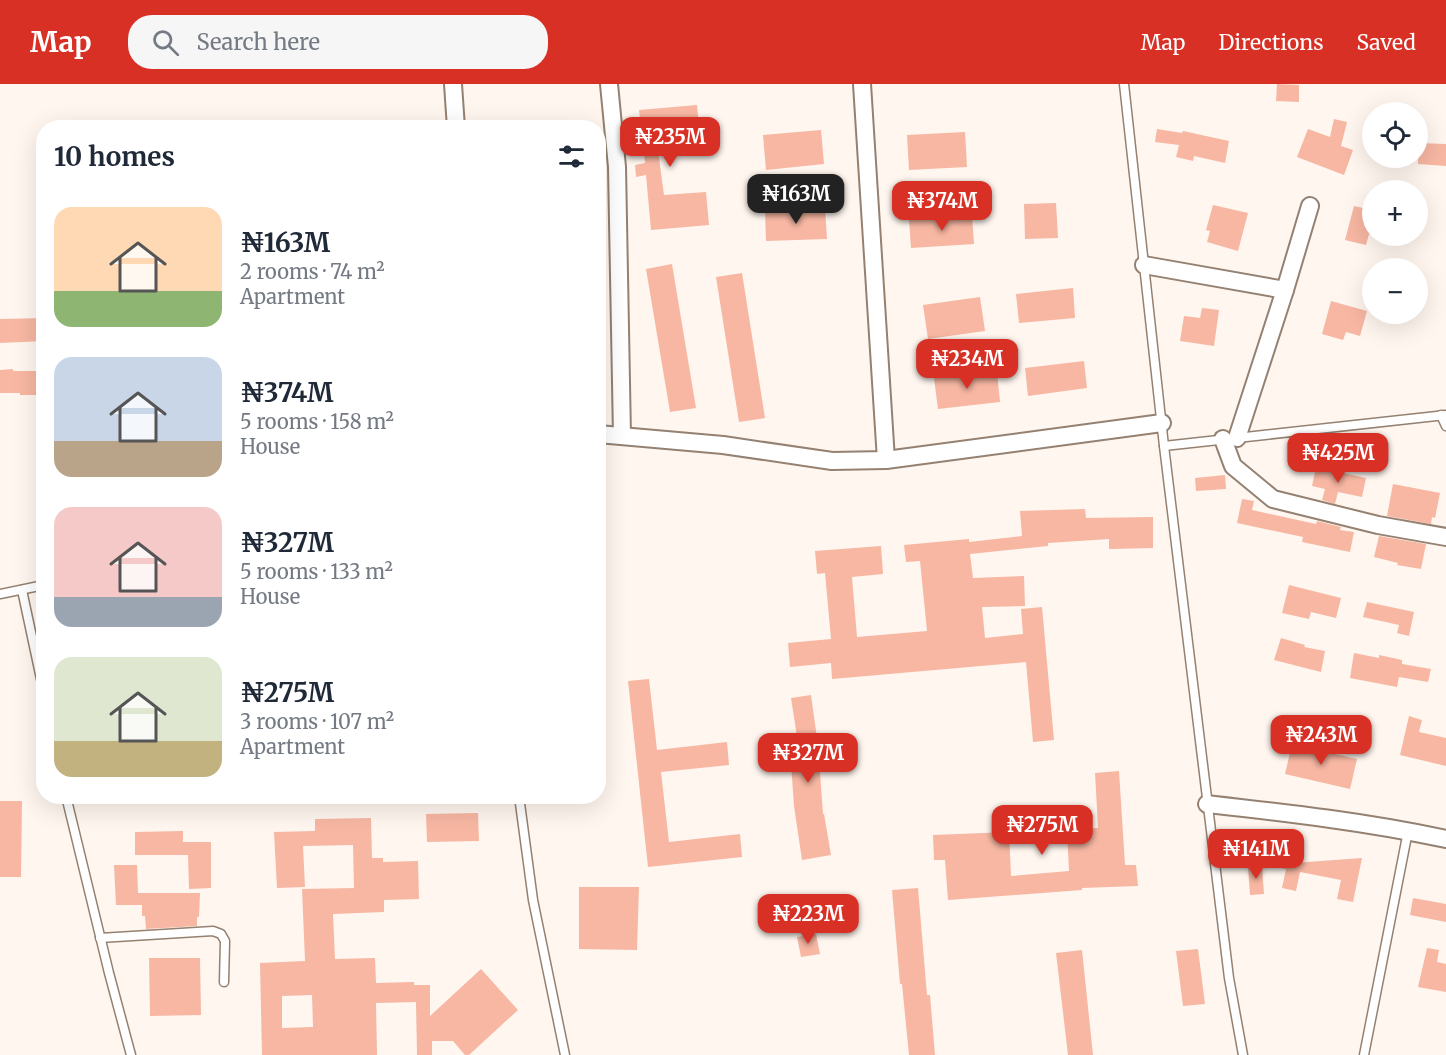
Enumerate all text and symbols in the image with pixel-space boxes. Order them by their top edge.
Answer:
search box [128,15,548,69]
text: Map [30,24,92,60]
icon: search [149,26,182,59]
text: Search here [197,28,320,56]
text: Map [1141,29,1185,56]
text: Directions [1218,29,1323,56]
text: Saved [1356,29,1416,56]
map controls [1362,102,1428,324]
button: locate [1362,102,1428,168]
pin: ₦235M [628,117,712,168]
text: ₦235M [634,124,706,149]
text: 10 homes [54,140,175,173]
icon: filters [555,140,588,173]
pin: ₦163M [754,174,838,225]
button: + [1362,180,1428,246]
text: ₦163M [761,181,831,206]
pin: ₦374M [900,181,984,232]
text: ₦374M [906,188,978,213]
text: ₦163M [240,226,330,259]
icon: home [102,231,174,303]
button: − [1362,258,1428,324]
text: 2 rooms · 74 m² [240,259,385,284]
text: Apartment [240,284,345,309]
pin: ₦234M [925,339,1009,390]
text: ₦234M [930,346,1004,371]
text: ₦374M [240,376,334,409]
icon: home [102,381,174,453]
text: 5 rooms · 158 m² [240,409,394,434]
pin: ₦425M [1296,433,1380,484]
text: House [240,434,300,459]
text: ₦425M [1301,440,1375,465]
text: ₦327M [240,526,334,559]
icon: home [102,531,174,603]
text: 5 rooms · 133 m² [240,559,393,584]
text: House [240,584,300,609]
text: ₦275M [240,676,334,709]
icon: home [102,681,174,753]
text: 3 rooms · 107 m² [240,709,394,734]
pin: ₦243M [1279,715,1363,766]
text: ₦243M [1285,722,1357,747]
pin: ₦327M [766,733,850,784]
text: Apartment [240,734,345,759]
text: ₦327M [772,740,844,765]
pin: ₦275M [1000,805,1084,856]
text: ₦275M [1006,812,1078,837]
pin: ₦141M [1214,829,1298,880]
text: ₦141M [1222,836,1290,861]
pin: ₦223M [766,894,850,945]
text: ₦223M [772,901,844,926]

